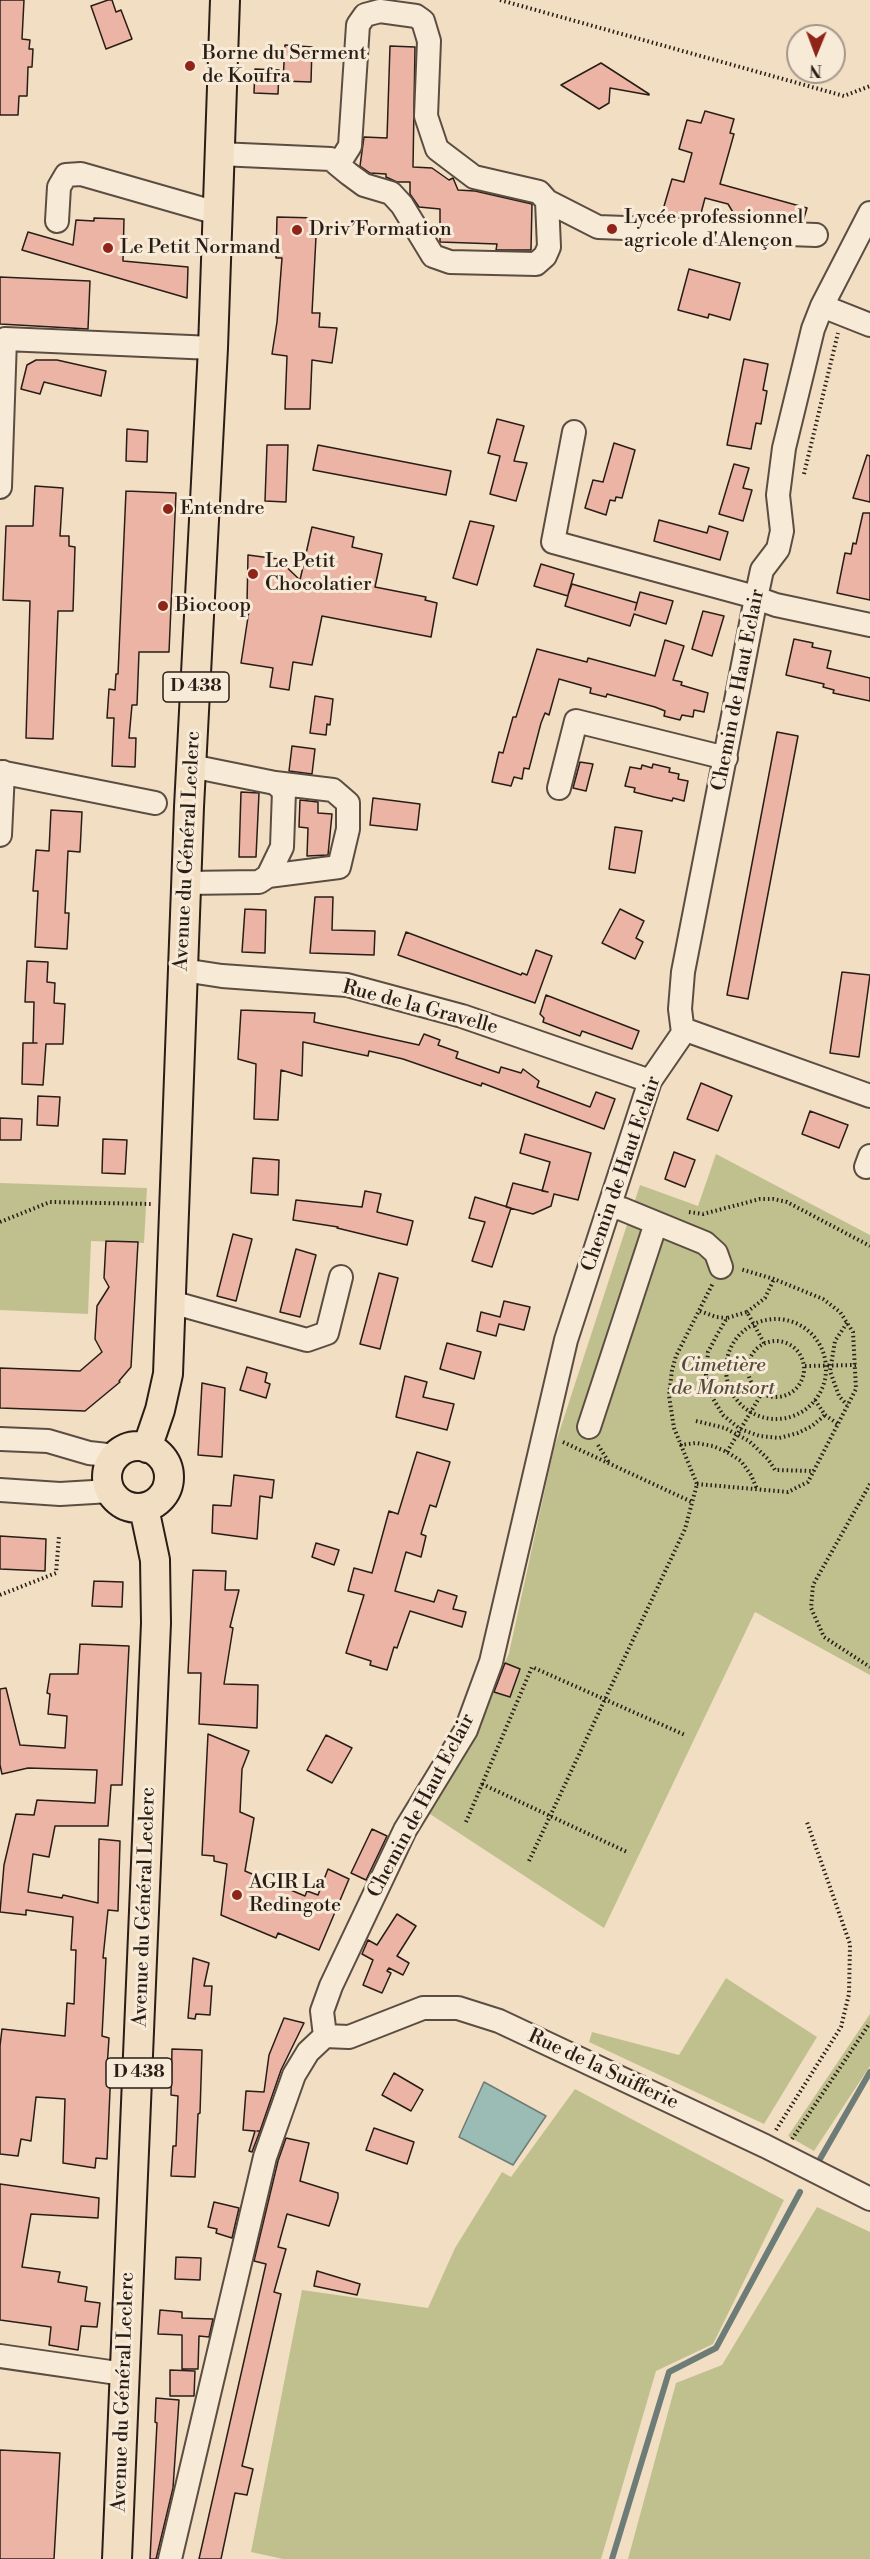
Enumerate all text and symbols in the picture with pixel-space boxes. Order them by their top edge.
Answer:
north arrow [786,24,846,84]
place label: Borne du Serment de Koufra [202,42,367,89]
marker: Borne du Serment de Koufra [183,59,197,73]
text: N [809,60,822,80]
place label: Lycée professionnel agricole d'Alençon [624,206,803,253]
place label: Driv’Formation [309,218,452,242]
marker: Lycée professionnel agricole d'Alençon [605,222,619,236]
marker: Driv’Formation [290,223,304,237]
place label: Le Petit Normand [120,236,280,260]
marker: Le Petit Normand [101,241,115,255]
place label: Entendre [180,497,265,521]
marker: Entendre [161,502,175,516]
place label: Le Petit Chocolatier [265,550,372,597]
marker: Le Petit Chocolatier [246,567,260,581]
street label: Chemin de Haut Eclair [708,587,770,793]
place label: Biocoop [175,594,251,618]
marker: Biocoop [156,599,170,613]
road number: D 438 [163,672,229,702]
street label: Avenue du Général Leclerc [170,730,206,972]
street label: Rue de la Gravelle [340,976,500,1040]
street label: Chemin de Haut Eclair [577,1073,667,1275]
park label: Cimetière de Montsort [671,1354,775,1401]
street label: Chemin de Haut Eclair [363,1710,481,1902]
street label: Avenue du Général Leclerc [129,1787,161,2027]
place label: AGIR La Redingote [249,1871,341,1918]
marker: AGIR La Redingote [230,1888,244,1902]
street label: Rue de la Suifferie [524,2025,682,2115]
road number: D 438 [106,2058,172,2088]
street label: Avenue du Général Leclerc [108,2272,140,2512]

